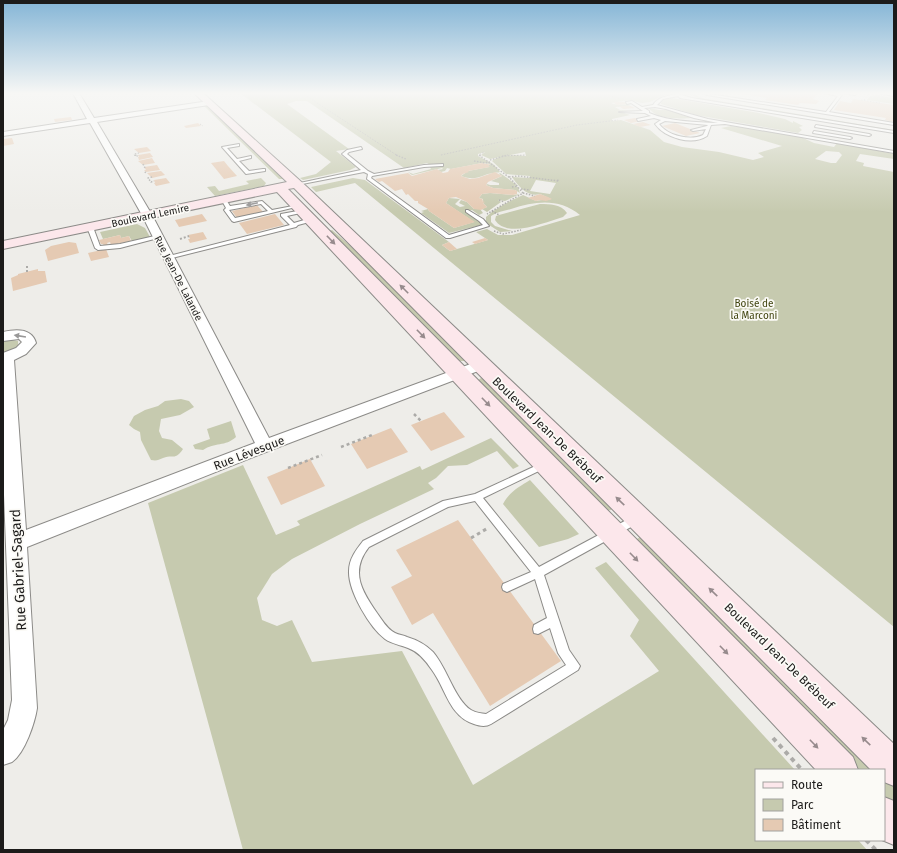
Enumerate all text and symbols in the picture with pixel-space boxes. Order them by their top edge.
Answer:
one-way arrow [246,201,258,207]
street label: Boulevard Lemire [110,202,190,230]
street label: Rue Jean-De Lalande [151,234,205,323]
one-way arrow [326,235,336,245]
one-way arrow [399,284,409,294]
park label: Boisé de la Marconi [731,298,778,322]
one-way arrow [416,329,426,339]
one-way arrow [14,333,26,339]
street label: Boulevard Jean-De Brébeuf [489,374,605,487]
one-way arrow [481,397,491,407]
street label: Rue Lévesque [212,433,286,473]
one-way arrow [615,496,625,506]
street label: Rue Gabriel-Sagard [7,509,30,631]
one-way arrow [629,552,638,562]
one-way arrow [708,587,718,597]
street label: Boulevard Jean-De Brébeuf [721,600,837,713]
one-way arrow [719,645,729,655]
one-way arrow [861,736,871,746]
one-way arrow [809,739,819,749]
legend [755,769,885,841]
text: Route [791,778,823,792]
text: Parc [791,798,814,812]
text: Bâtiment [791,818,841,832]

